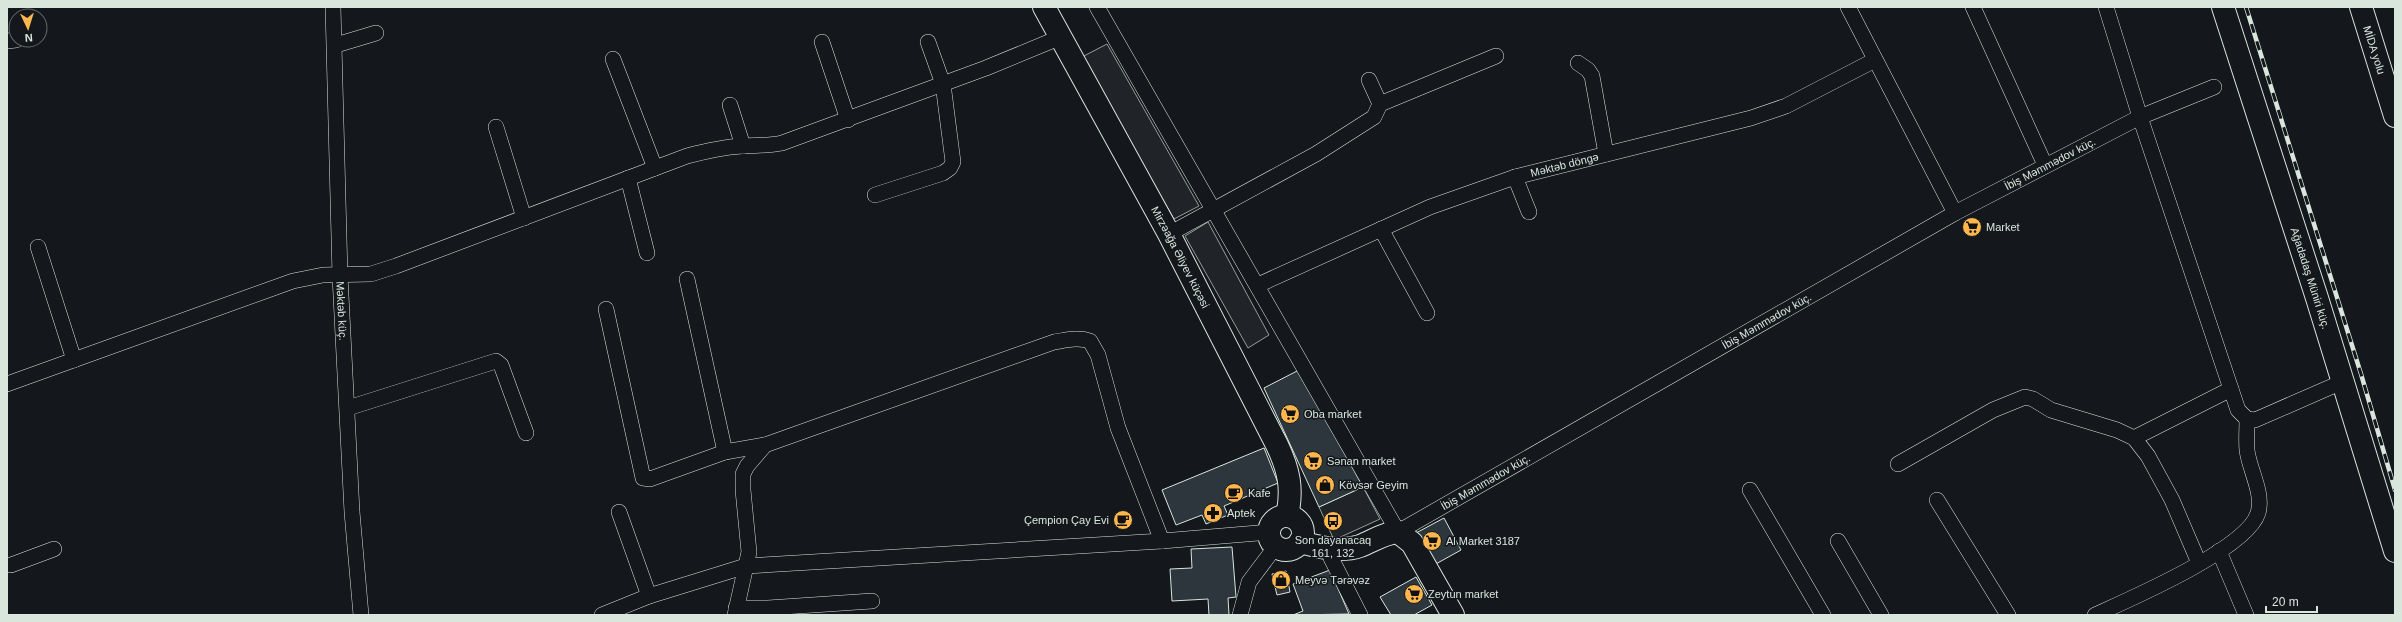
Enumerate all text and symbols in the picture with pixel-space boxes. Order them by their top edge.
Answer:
north arrow [8,8,48,48]
street label: MİDA yolu [2361,24,2388,76]
text: N [24,32,33,44]
street label: İbiş Məmmədov küç. [2002,135,2098,192]
street label: Məktəb döngə [1529,150,1600,179]
street label: Mirzəağa Əliyev küçəsi [1149,204,1212,310]
supermarket icon: Market [1961,216,1983,238]
place label: Market [1986,221,2020,233]
street label: Ağadadaş Müniri küç. [2289,226,2332,330]
street label: Məktəb küç. [334,281,349,341]
street label: İbiş Məmmədov küç. [1720,291,1813,351]
supermarket icon: Oba market [1279,403,1301,425]
place label: Oba market [1304,408,1361,420]
supermarket icon: Sənan market [1302,450,1324,472]
street label: İbiş Məmmədov küç. [1439,452,1532,512]
place label: Sənan market [1327,455,1395,467]
shop icon: Kövsər Geyim [1314,474,1336,496]
place label: Kövsər Geyim [1339,479,1408,491]
cafe icon: Kafe [1223,482,1245,504]
place label: Kafe [1248,487,1271,499]
pharmacy icon: Aptek [1202,502,1224,524]
place label: Aptek [1227,507,1256,519]
cafe icon: Çempion Çay Evi [1112,509,1134,531]
bus stop icon: Son dayanacaq 161, 132 [1322,510,1344,532]
place label: Çempion Çay Evi [1024,514,1109,526]
supermarket icon: Al Market 3187 [1421,530,1443,552]
place label: Son dayanacaq 161, 132 [1295,534,1371,559]
place label: Al Market 3187 [1446,535,1520,547]
shop icon: Meyvə Tərəvəz [1270,569,1292,591]
place label: Meyvə Tərəvəz [1295,574,1370,586]
supermarket icon: Zeytun market [1403,583,1425,605]
place label: Zeytun market [1428,588,1498,600]
scale bar [2266,588,2317,614]
text: 20 m [2272,595,2299,609]

